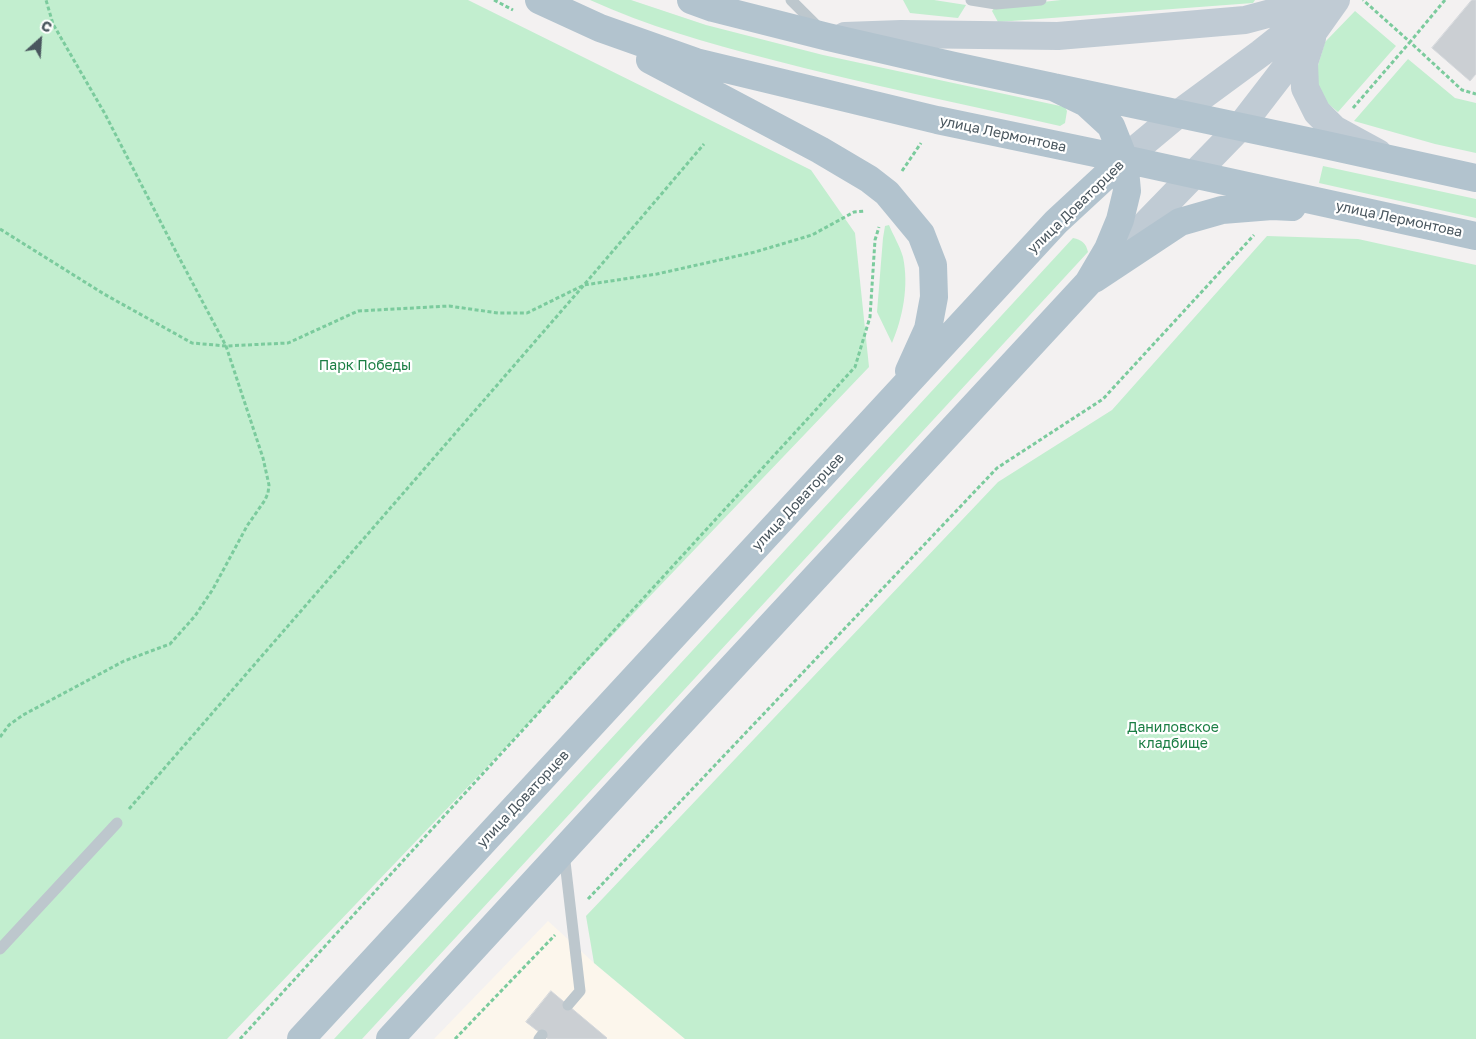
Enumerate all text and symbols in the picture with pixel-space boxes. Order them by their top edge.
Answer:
north arrow [15,15,65,65]
text: С [39,16,55,36]
street label: улица Лермонтова [938,112,1068,156]
street label: улица Доваторцев [1024,157,1128,257]
street label: улица Лермонтова [1334,197,1464,241]
park label: Парк Победы [319,358,411,374]
street label: улица Доваторцев [749,450,847,554]
park label: Даниловское кладбище [1127,720,1219,752]
street label: улица Доваторцев [474,747,572,851]

